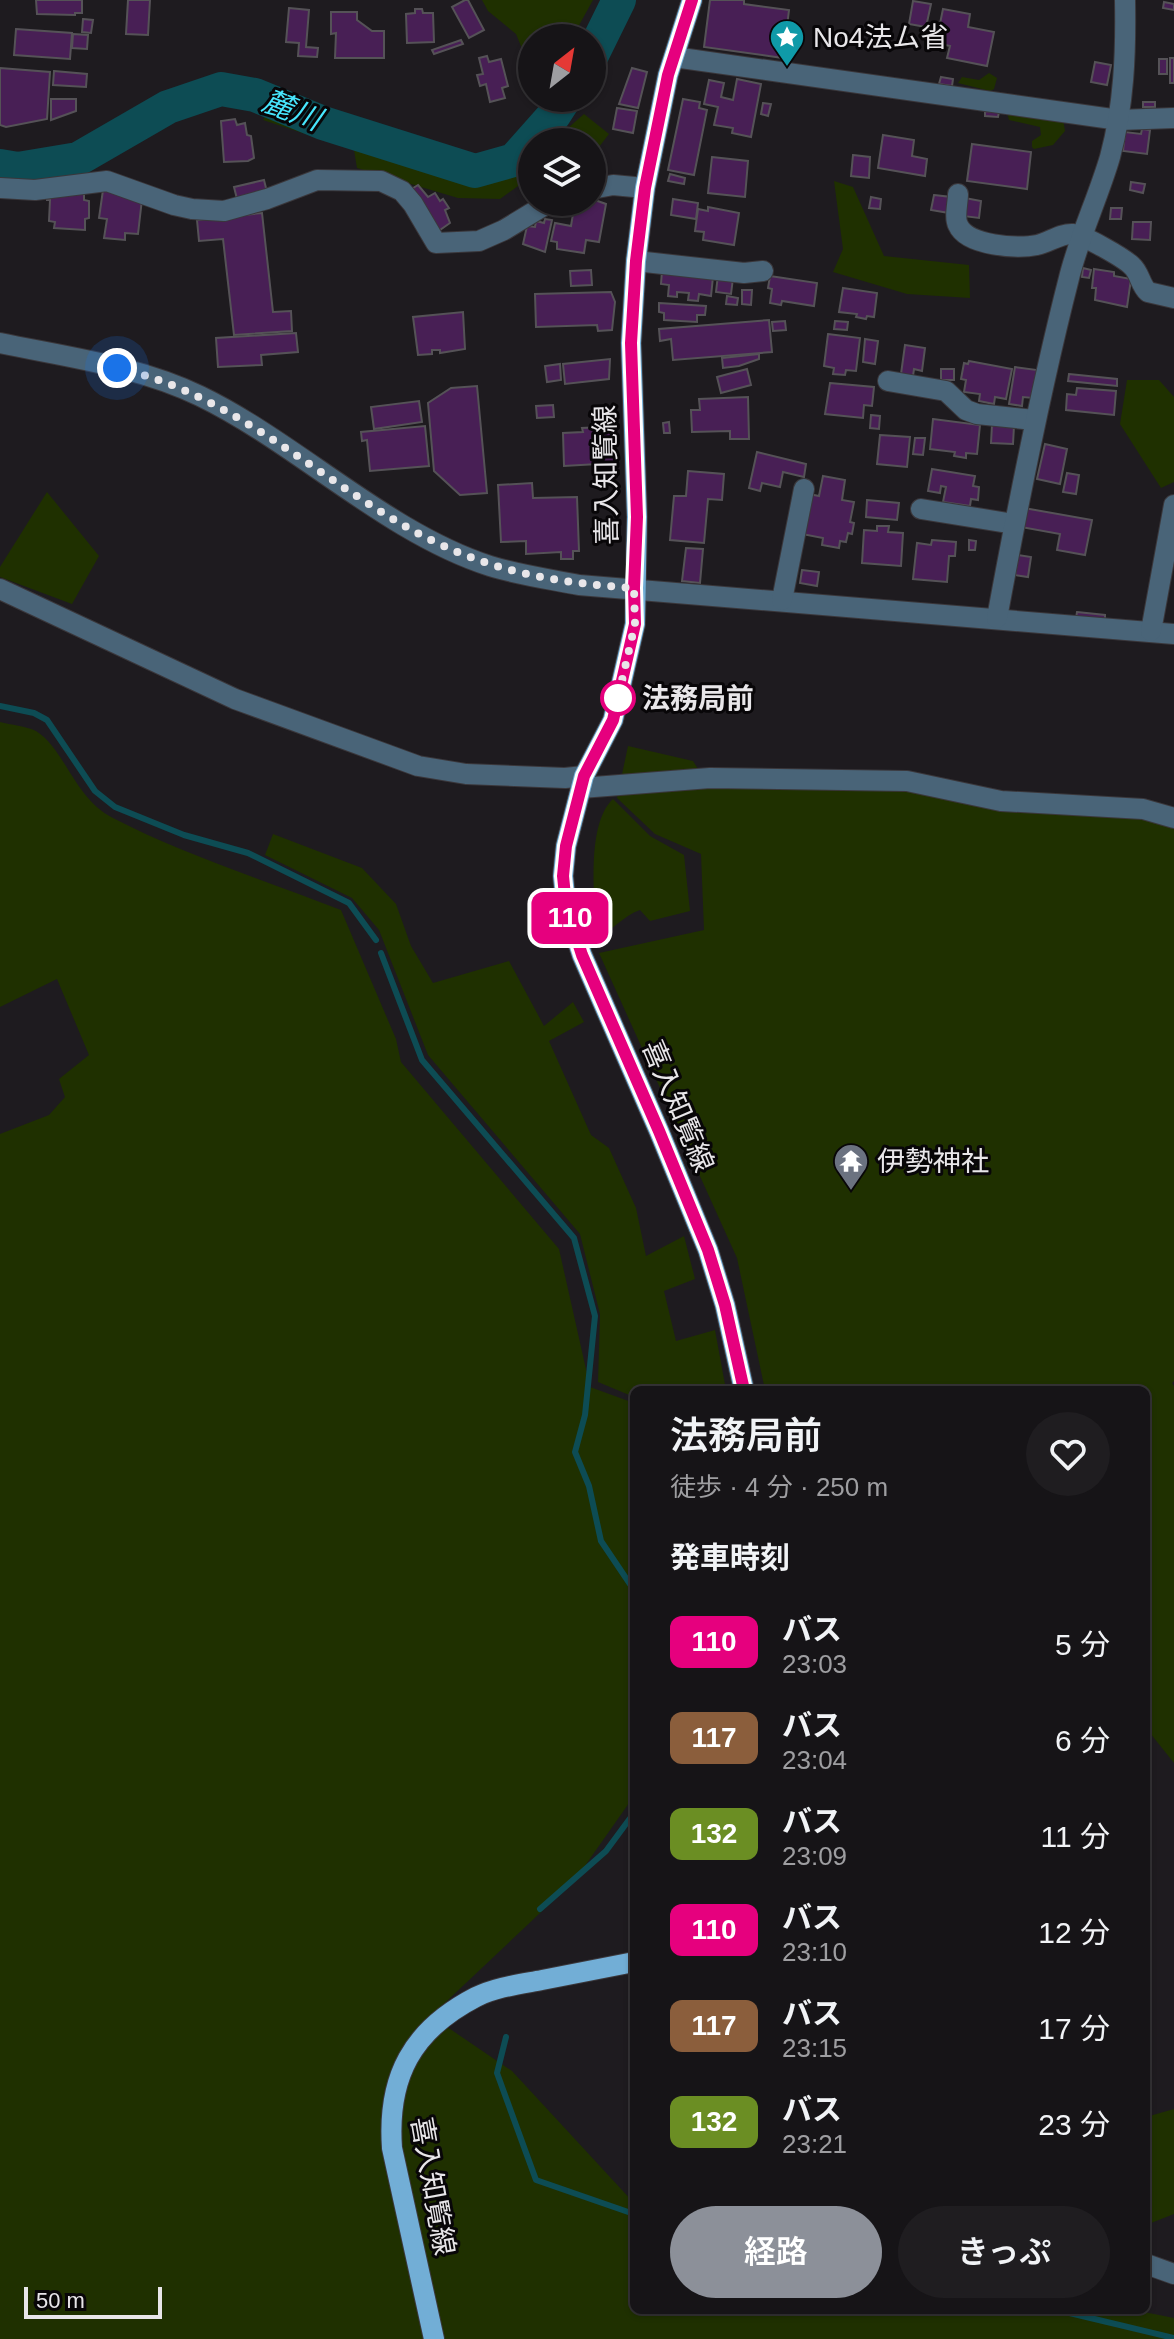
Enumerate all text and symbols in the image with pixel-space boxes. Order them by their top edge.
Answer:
place icon: No4法ム省 [768,18,806,68]
place label: No4法ム省 [813,22,948,53]
north arrow [518,24,606,112]
map controls [518,24,606,216]
water label: 麓川 [258,84,329,137]
button: layers [518,128,606,216]
your location [97,348,137,388]
street label: 喜入知覧線 [589,405,623,545]
marker: 法務局前 [601,681,635,715]
place label: 法務局前 [642,683,754,714]
line badge: 110 [524,892,616,944]
text: 110 [547,902,593,933]
street label: 喜入知覧線 [636,1036,720,1176]
temple icon: 伊勢神社 [832,1142,870,1192]
place label: 伊勢神社 [877,1146,989,1177]
button: heart [1026,1412,1110,1496]
text: 法務局前 [670,1415,822,1457]
text: 徒歩 · 4 分 · 250 m [670,1472,888,1502]
text: 発車時刻 [670,1541,790,1574]
text: バス [782,1613,842,1646]
text: 110 [691,1626,737,1657]
text: 5 分 [1055,1628,1110,1661]
text: 23:03 [782,1649,847,1679]
text: バス [782,1709,842,1742]
text: 117 [691,1722,737,1753]
text: 6 分 [1055,1724,1110,1757]
text: 23:04 [782,1745,847,1775]
text: バス [782,1805,842,1838]
text: 132 [691,1818,737,1849]
text: 11 分 [1041,1820,1110,1853]
text: 23:09 [782,1841,847,1871]
text: バス [782,1901,842,1934]
text: 110 [691,1914,737,1945]
text: 12 分 [1038,1916,1110,1949]
text: 23:10 [782,1937,847,1967]
text: バス [782,1997,842,2030]
text: 117 [691,2010,737,2041]
text: 17 分 [1038,2012,1110,2045]
text: 23:15 [782,2033,847,2063]
text: バス [782,2093,842,2126]
text: 132 [691,2106,737,2137]
text: 23 分 [1038,2108,1110,2141]
street label: 喜入知覧線 [406,2114,460,2258]
text: 23:21 [782,2129,847,2159]
button: 経路 [670,2206,882,2298]
button: きっぷ [898,2206,1110,2298]
scale bar [24,2283,162,2319]
text: 50 m [36,2288,85,2313]

